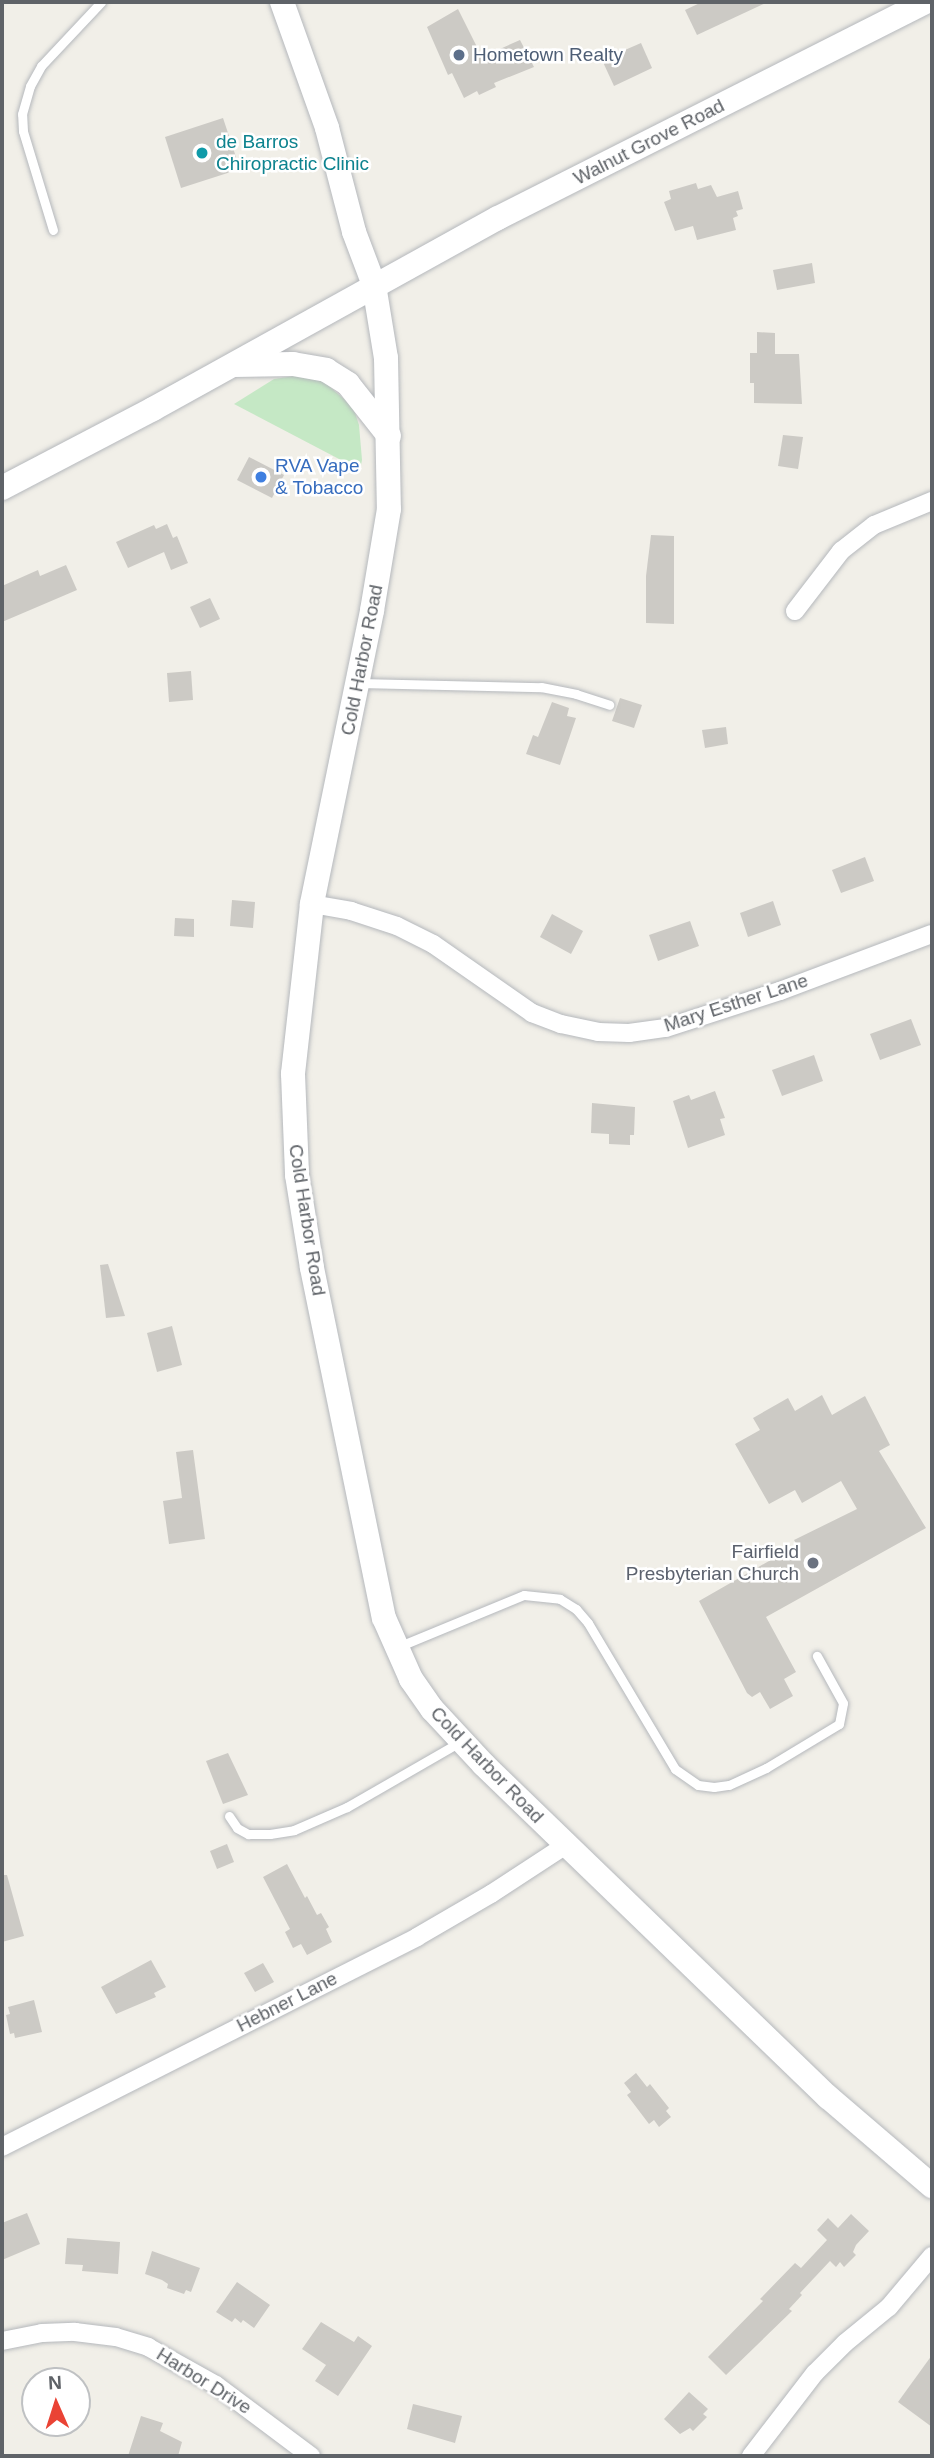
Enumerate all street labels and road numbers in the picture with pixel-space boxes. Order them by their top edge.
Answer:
street label: Walnut Grove Road [570,94,728,190]
street label: Cold Harbor Road [336,583,388,737]
street label: Mary Esther Lane [661,969,811,1037]
street label: Cold Harbor Road [284,1143,330,1297]
street label: Cold Harbor Road [426,1702,548,1828]
street label: Hebner Lane [233,1967,341,2037]
street label: Harbor Drive [152,2343,256,2419]

